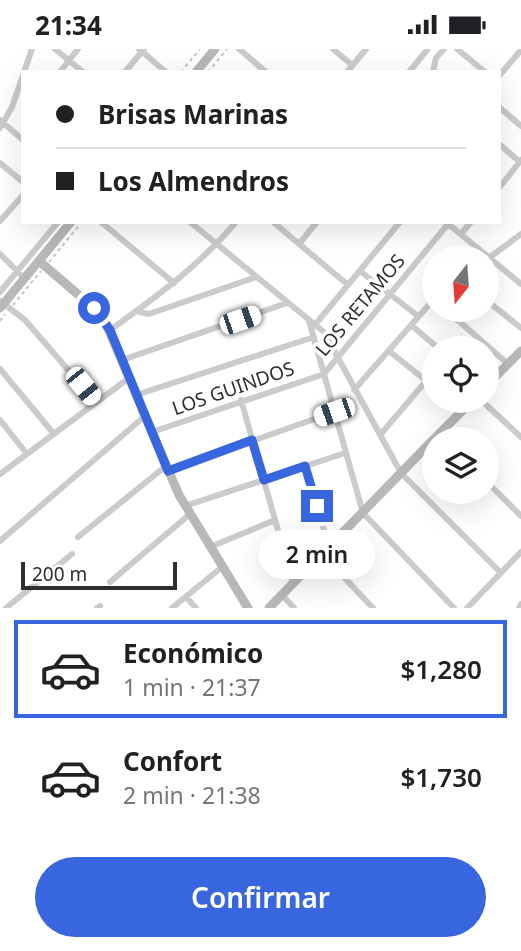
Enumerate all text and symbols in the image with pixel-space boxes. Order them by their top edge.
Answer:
text: 21:34 [35,7,102,43]
text: Brisas Marinas [98,96,288,132]
text: Los Almendros [98,163,289,199]
north arrow [422,245,499,322]
map controls [422,245,499,504]
street label: LOS RETAMOS [310,248,410,362]
route start [78,292,110,324]
car [217,303,264,337]
button: locate [422,336,499,413]
street label: LOS GUINDOS [168,355,298,421]
car [62,363,105,409]
car [311,395,358,429]
button: layers [422,427,499,504]
route end [301,490,333,522]
callout: 2 min [259,531,375,579]
text: 2 min [286,538,348,570]
scale bar [21,559,177,591]
text: 200 m [32,561,87,587]
text: Económico [123,635,263,671]
icon: car [39,638,102,701]
text: $1,280 [400,651,482,687]
text: 1 min · 21:37 [123,671,261,703]
text: Confort [123,743,222,779]
icon: car [39,746,102,809]
text: $1,730 [400,759,482,795]
text: 2 min · 21:38 [123,779,261,811]
button: Confirmar [35,857,486,937]

